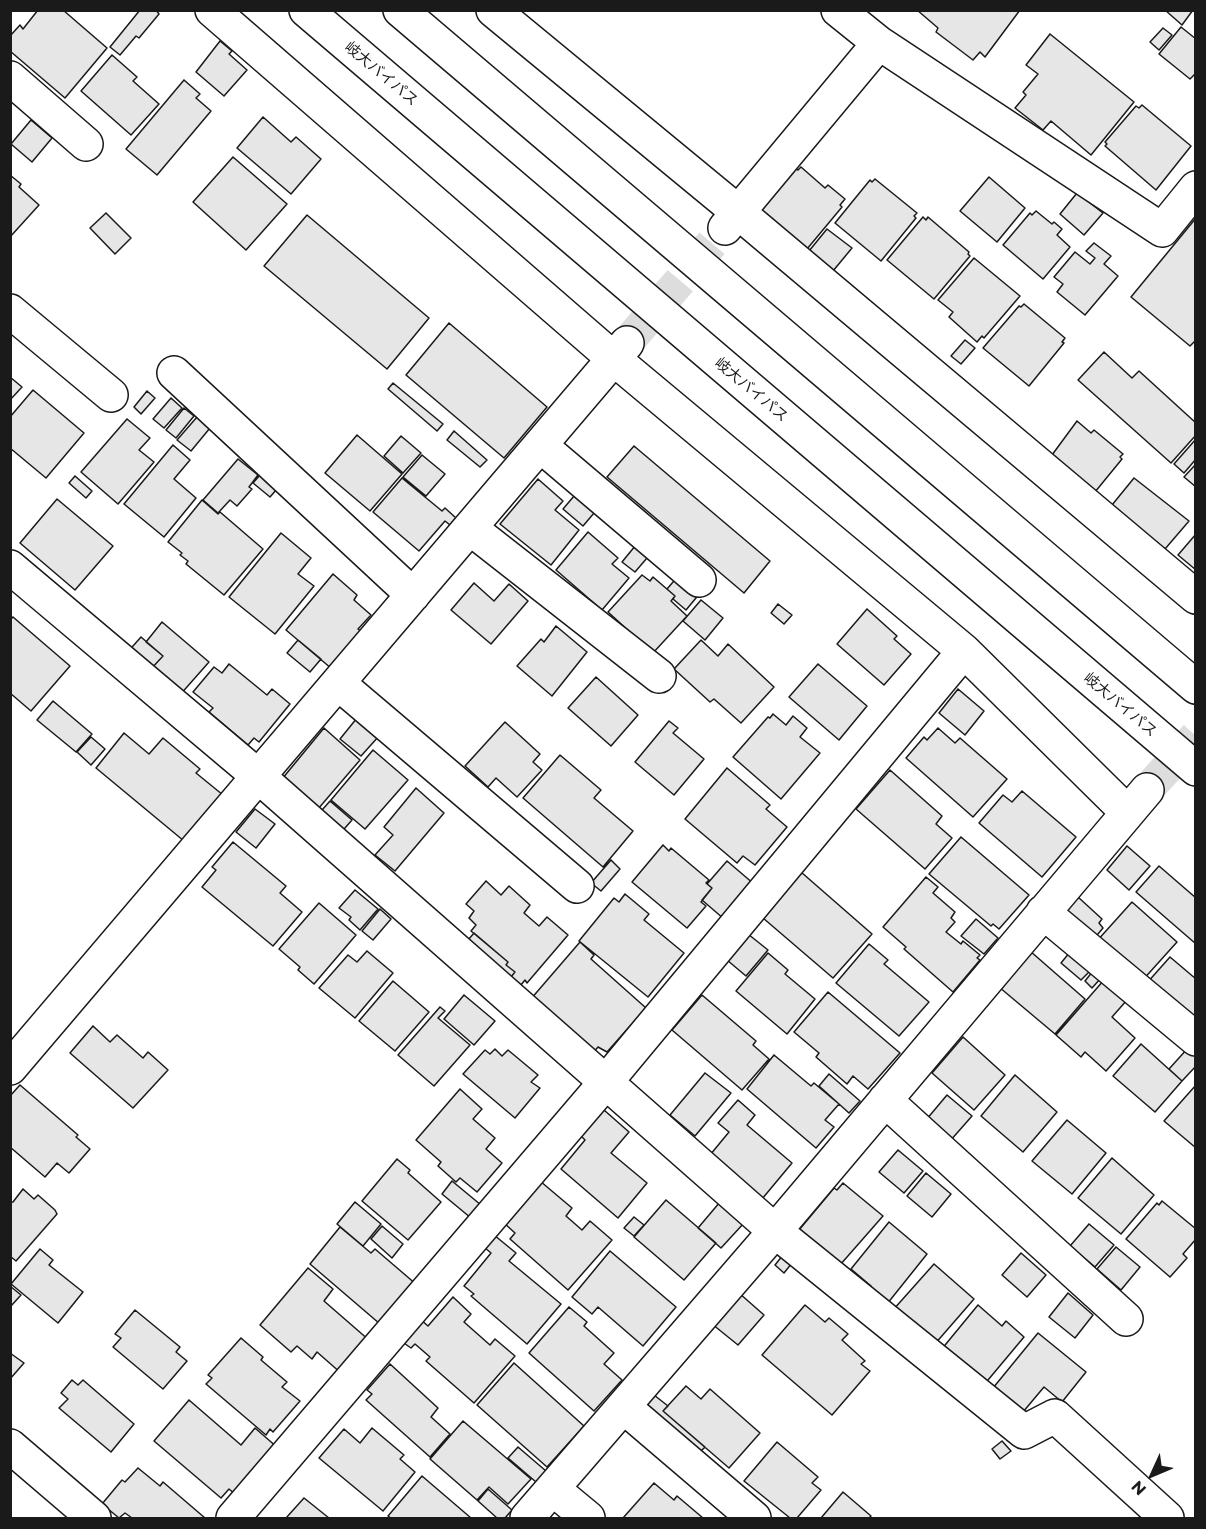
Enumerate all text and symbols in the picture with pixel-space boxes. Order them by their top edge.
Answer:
street label: 岐大バイパス [341,38,421,110]
street label: 岐大バイパス [711,354,791,426]
street label: 岐大バイパス [1080,669,1160,741]
north arrow [1122,1445,1182,1505]
text: N [1127,1477,1150,1499]

